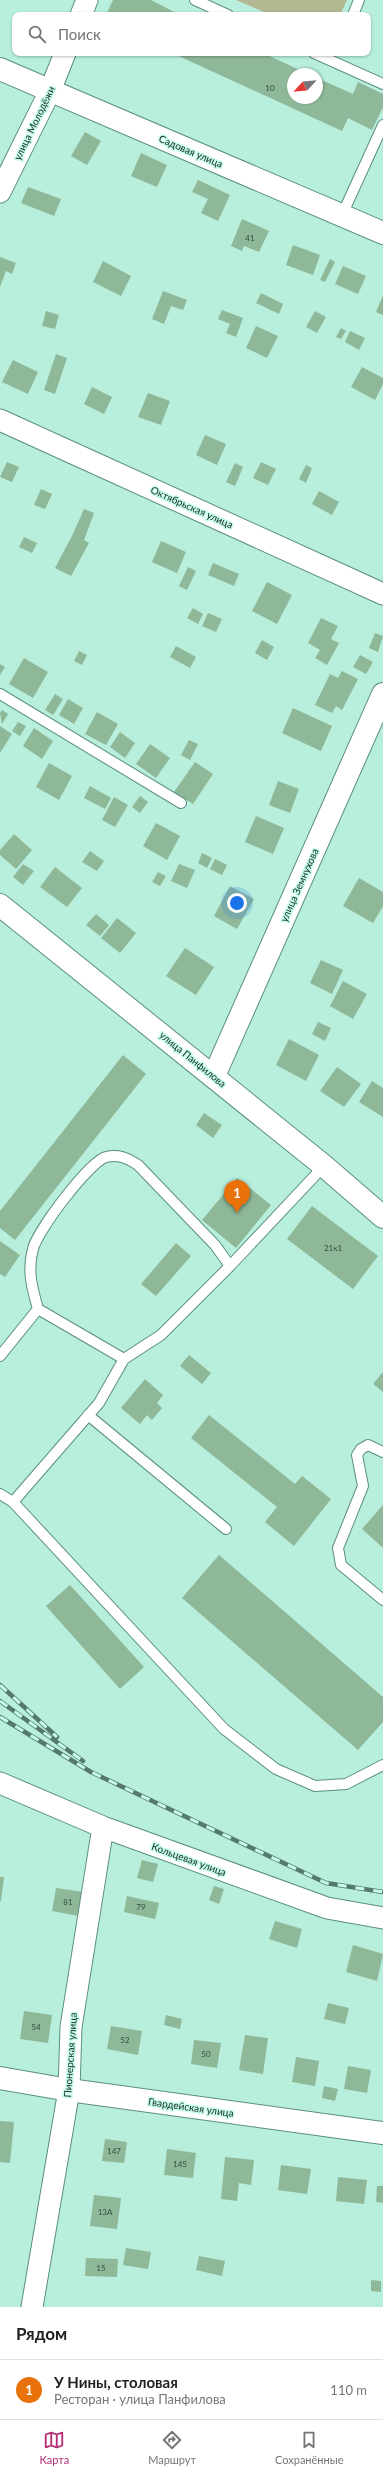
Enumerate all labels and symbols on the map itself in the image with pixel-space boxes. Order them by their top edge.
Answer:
north arrow [287,68,323,104]
house number: 10 [265,83,275,93]
street label: улица Молодёжи [11,84,57,162]
street label: Садовая улица [157,132,225,170]
house number: 41 [245,233,255,243]
street label: Октябрьская улица [149,483,235,531]
street label: улица Земнухова [277,846,321,924]
your location [227,893,247,913]
street label: улица Панфилова [157,1029,229,1089]
pin: 1 [224,1180,250,1213]
house number: 21к1 [324,1243,342,1253]
street label: Кольцевая улица [150,1840,228,1878]
house number: 81 [63,1897,73,1907]
house number: 79 [136,1902,146,1912]
street label: Пионерская улица [61,2012,79,2098]
house number: 54 [31,2022,41,2032]
house number: 52 [120,2035,130,2045]
house number: 50 [201,2049,211,2059]
street label: Гвардейская улица [147,2095,235,2119]
house number: 147 [107,2146,121,2156]
house number: 145 [173,2159,187,2169]
house number: 13А [98,2207,113,2217]
house number: 15 [96,2263,106,2273]

